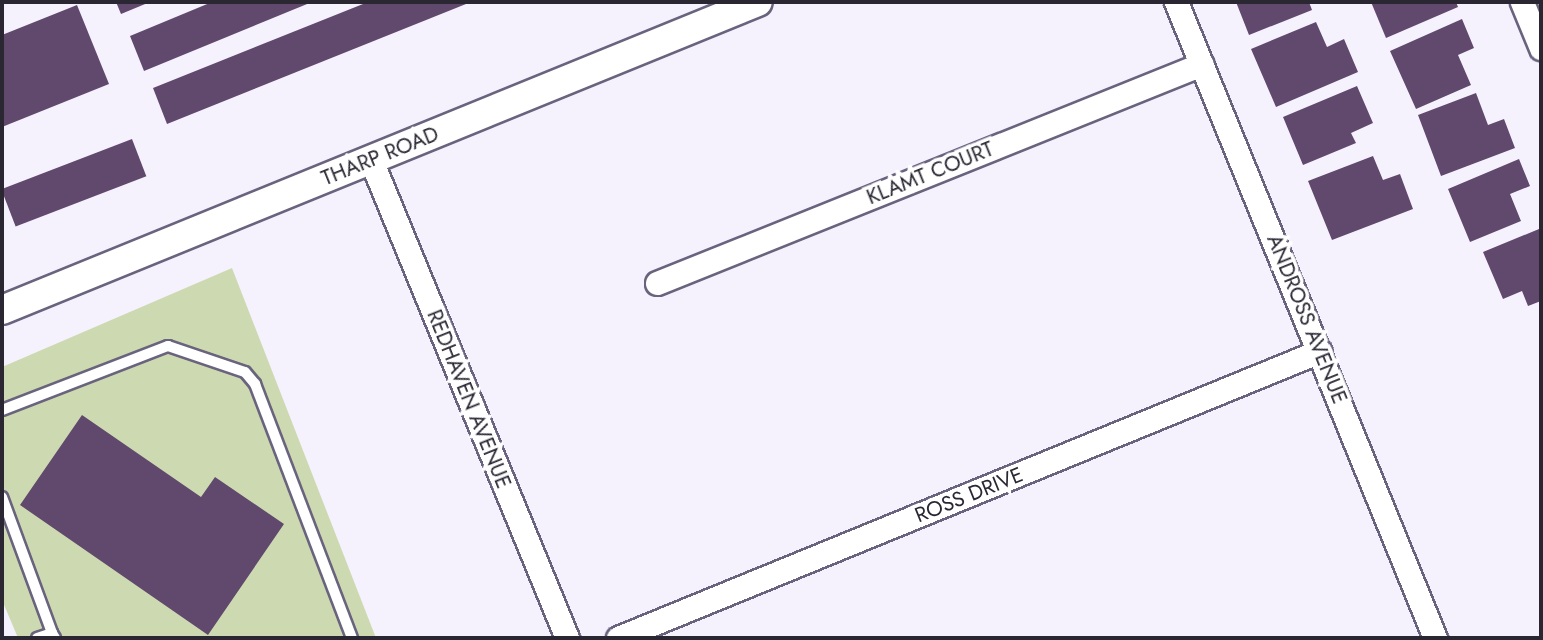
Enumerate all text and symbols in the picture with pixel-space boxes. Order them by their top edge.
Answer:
street label: THARP ROAD [318,121,442,191]
street label: KLAMT COURT [863,136,997,210]
street label: ANDROSS AVENUE [1262,231,1352,407]
street label: REDHAVEN AVENUE [422,306,516,492]
street label: ROSS DRIVE [911,462,1027,528]

